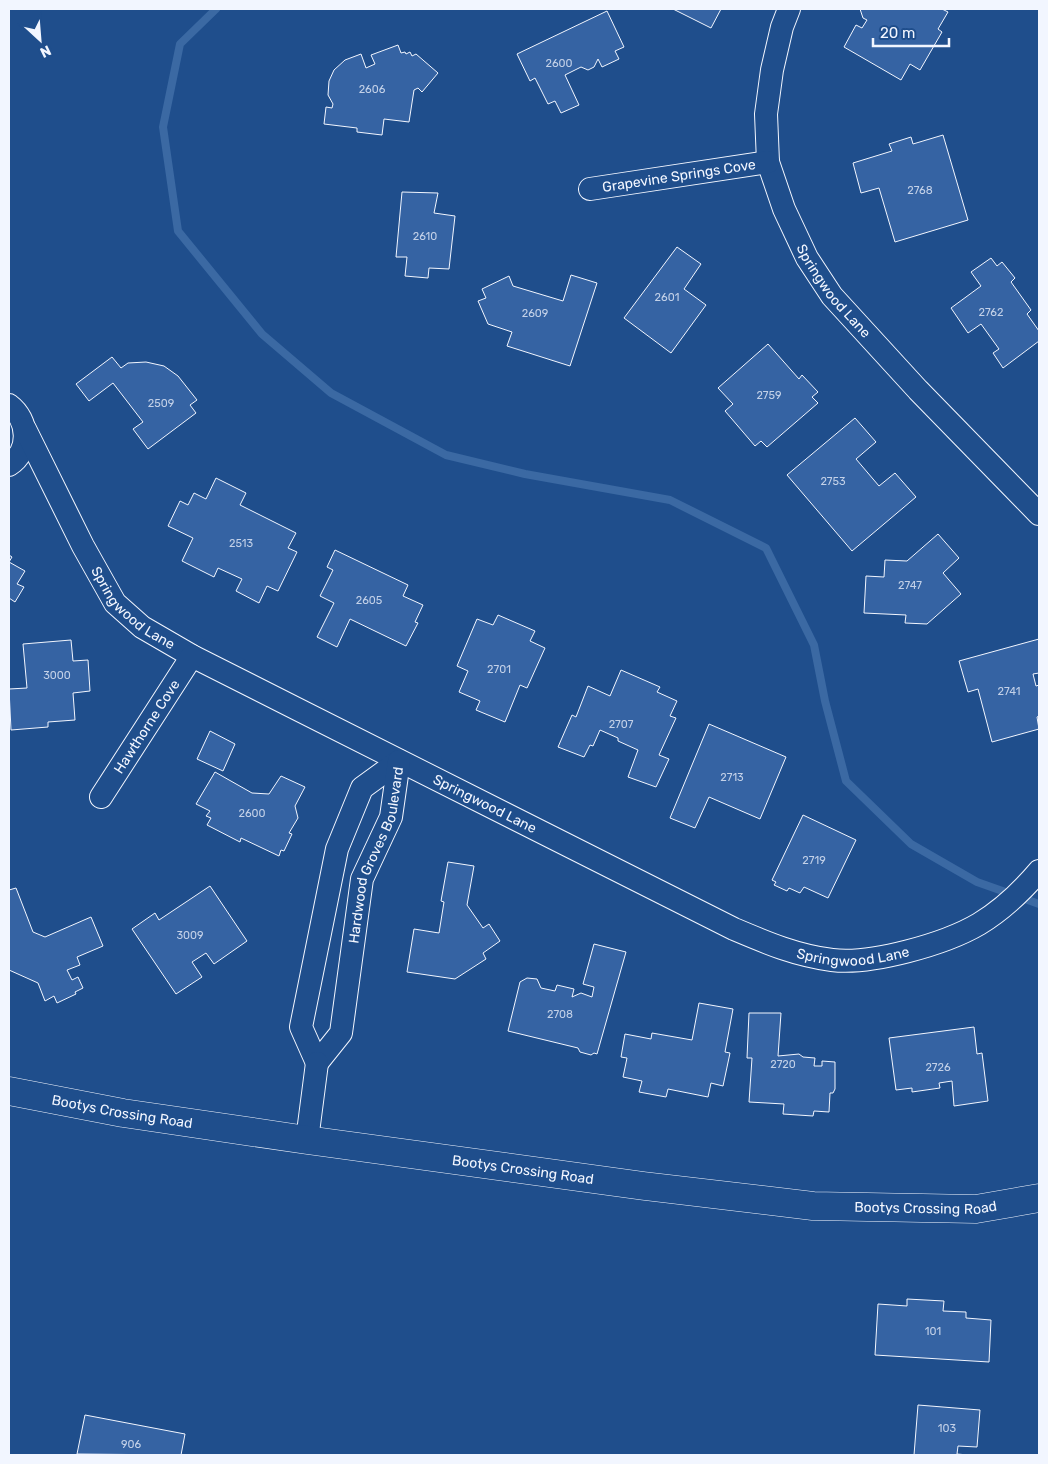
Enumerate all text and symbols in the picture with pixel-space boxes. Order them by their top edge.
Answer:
north arrow [15,15,65,65]
scale bar [873,15,949,47]
text: 20 m [880,24,915,42]
text: N [37,41,54,61]
house number: 2600 [545,57,573,70]
house number: 2606 [359,83,386,96]
street label: Grapevine Springs Cove [601,155,757,196]
house number: 2768 [907,184,933,197]
house number: 2610 [413,230,437,243]
street label: Springwood Lane [793,241,875,341]
house number: 2601 [655,291,679,304]
house number: 2762 [979,306,1003,319]
house number: 2609 [522,307,548,320]
house number: 2759 [756,389,782,402]
house number: 2509 [148,397,174,410]
house number: 2753 [820,475,846,488]
house number: 2513 [229,537,253,550]
street label: Springwood Lane [88,563,178,653]
house number: 2747 [898,579,922,592]
house number: 2605 [356,594,383,607]
house number: 2701 [487,663,511,676]
house number: 3000 [43,669,71,682]
street label: Hawthorne Cove [110,676,183,777]
house number: 2741 [997,685,1021,698]
house number: 2707 [609,718,634,731]
street label: Hardwood Groves Boulevard [345,765,407,945]
street label: Springwood Lane [431,771,540,837]
house number: 2713 [720,771,744,784]
house number: 2600 [238,807,266,820]
house number: 2719 [802,854,826,867]
house number: 3009 [176,929,204,942]
street label: Springwood Lane [795,943,911,969]
house number: 2708 [547,1008,573,1021]
house number: 2720 [770,1058,796,1071]
house number: 2726 [925,1061,951,1074]
street label: Bootys Crossing Road [50,1091,194,1132]
street label: Bootys Crossing Road [451,1151,595,1188]
street label: Bootys Crossing Road [854,1197,998,1218]
house number: 101 [925,1325,941,1338]
house number: 103 [938,1422,957,1435]
house number: 906 [121,1438,141,1451]

